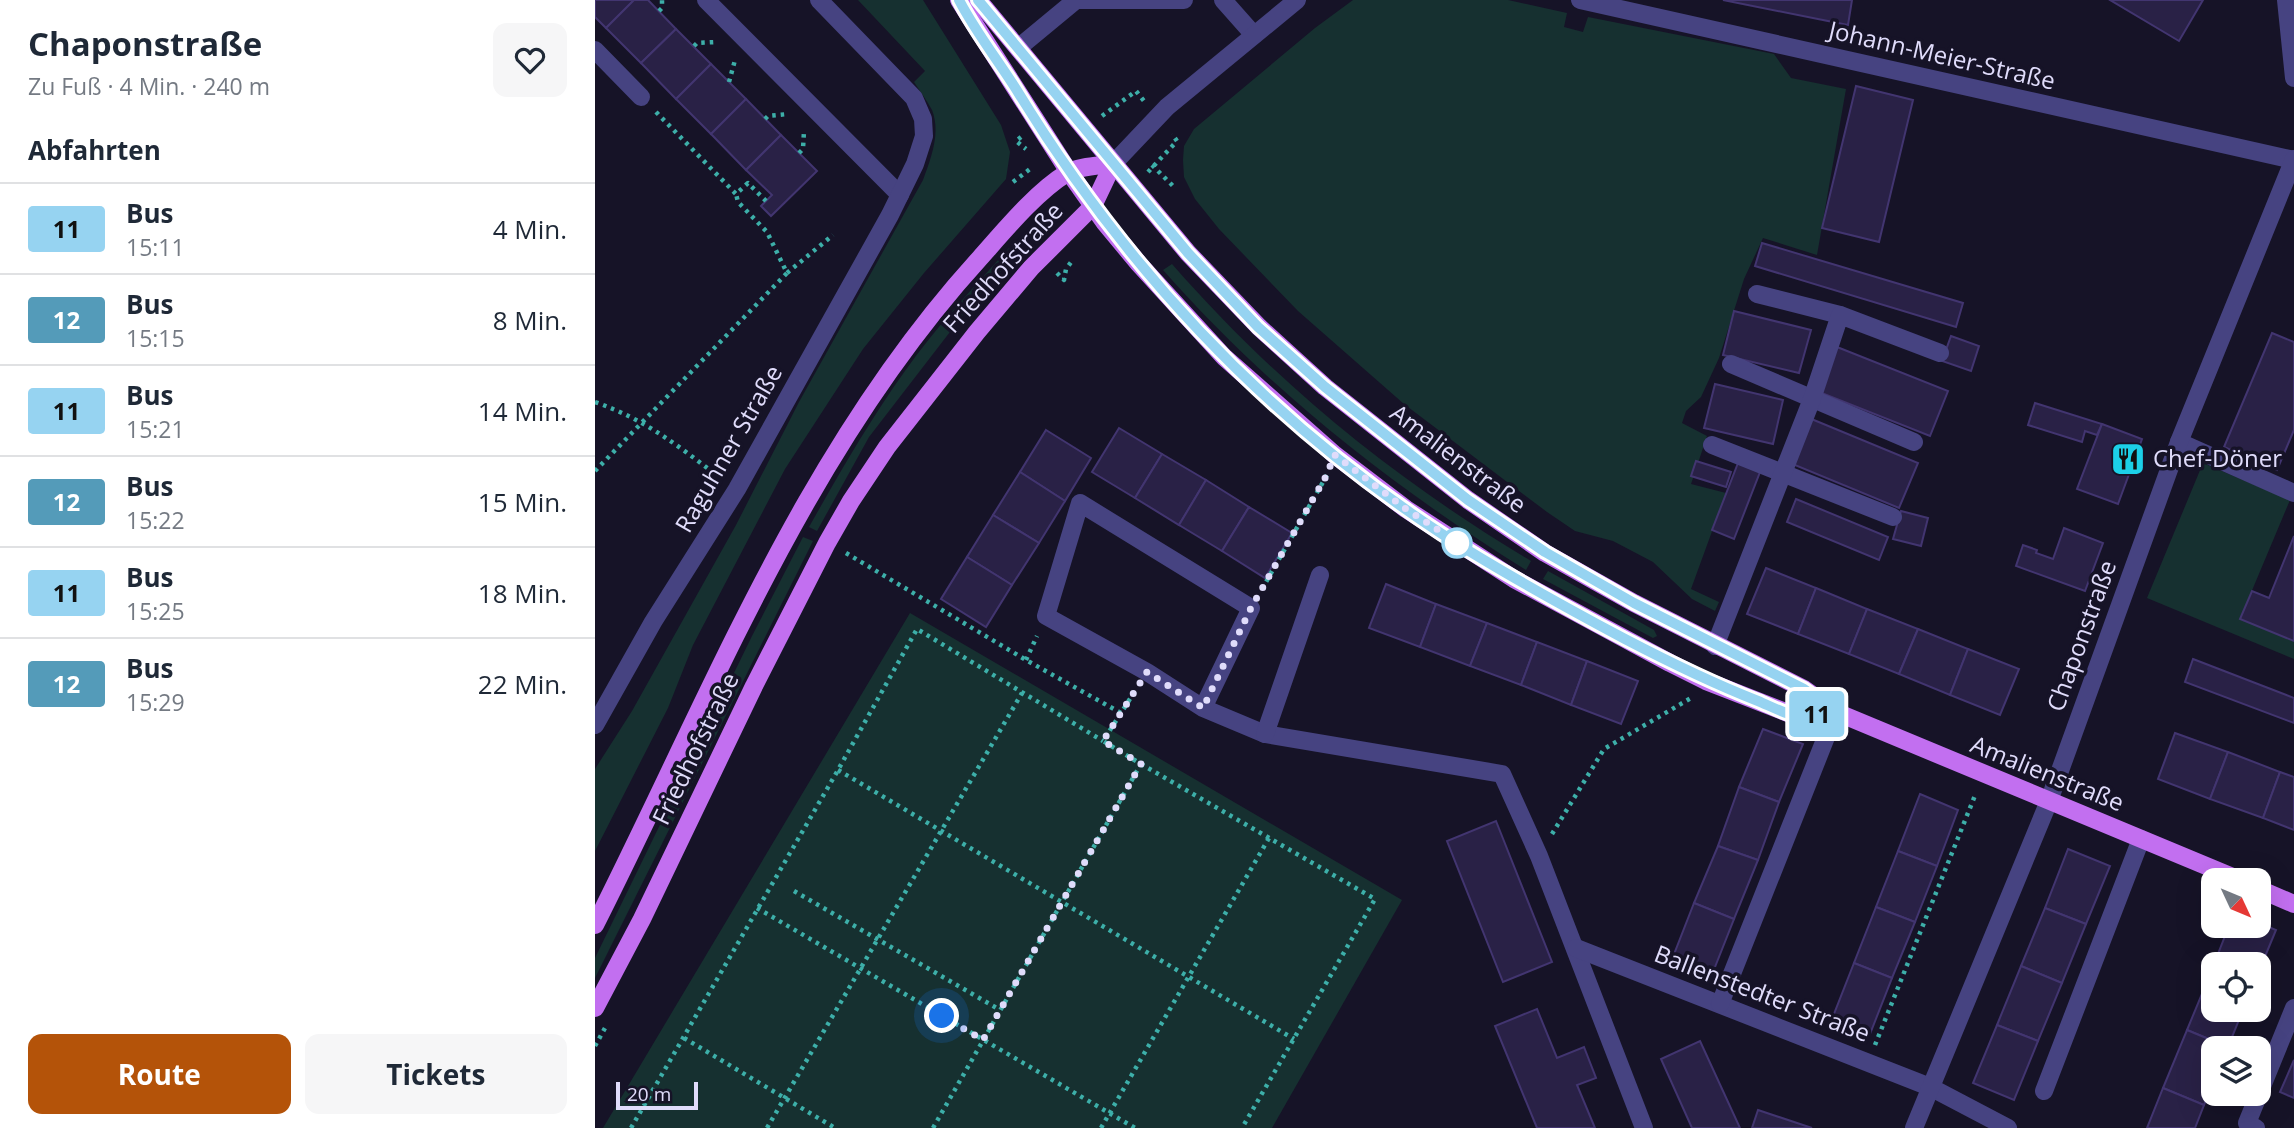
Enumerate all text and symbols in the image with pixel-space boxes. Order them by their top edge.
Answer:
street label: Johann-Meier-Straße [1824,12,2059,97]
text: Chaponstraße [28,21,262,66]
button: heart [493,23,567,97]
text: Zu Fuß · 4 Min. · 240 m [28,70,270,102]
text: Abfahrten [28,132,161,168]
text: Bus [126,195,173,231]
street label: Friedhofstraße [934,195,1069,339]
text: 4 Min. [493,211,567,247]
text: 11 [53,212,80,245]
text: 15:11 [126,231,185,263]
text: Bus [126,286,173,322]
text: 8 Min. [493,302,567,338]
text: 12 [53,303,80,336]
text: 15:15 [126,322,185,354]
street label: Raguhner Straße [666,359,789,538]
text: Bus [126,377,173,413]
text: 14 Min. [478,393,567,429]
text: 11 [53,394,80,427]
street label: Amalienstraße [1384,396,1534,520]
text: 15:21 [126,413,185,445]
restaurant icon: Chef-Döner [2109,440,2147,478]
place label: Chef-Döner [2153,441,2282,474]
text: Bus [126,468,173,504]
text: 15 Min. [478,484,567,520]
text: 12 [53,485,80,518]
text: 15:22 [126,504,185,536]
unlabelled marker [1442,528,1472,558]
street label: Chaponstraße [2038,555,2123,716]
text: Bus [126,559,173,595]
text: 18 Min. [478,575,567,611]
text: 11 [53,576,80,609]
text: 15:25 [126,595,185,627]
text: Bus [126,650,173,686]
text: 22 Min. [478,666,567,702]
text: 12 [53,667,80,700]
street label: Friedhofstraße [644,667,746,830]
text: 15:29 [126,686,185,718]
line badge: 11 [1785,691,1849,737]
text: 11 [1803,697,1831,730]
street label: Amalienstraße [1966,727,2129,818]
north arrow [2201,868,2271,938]
map controls [2201,868,2271,1106]
street label: Ballenstedter Straße [1650,936,1875,1049]
button: locate [2201,952,2271,1022]
your location [924,998,959,1033]
button: Route [28,1034,291,1114]
button: Tickets [305,1034,567,1114]
button: layers [2201,1036,2271,1106]
scale bar [616,1079,698,1111]
text: 20 m [627,1081,671,1107]

